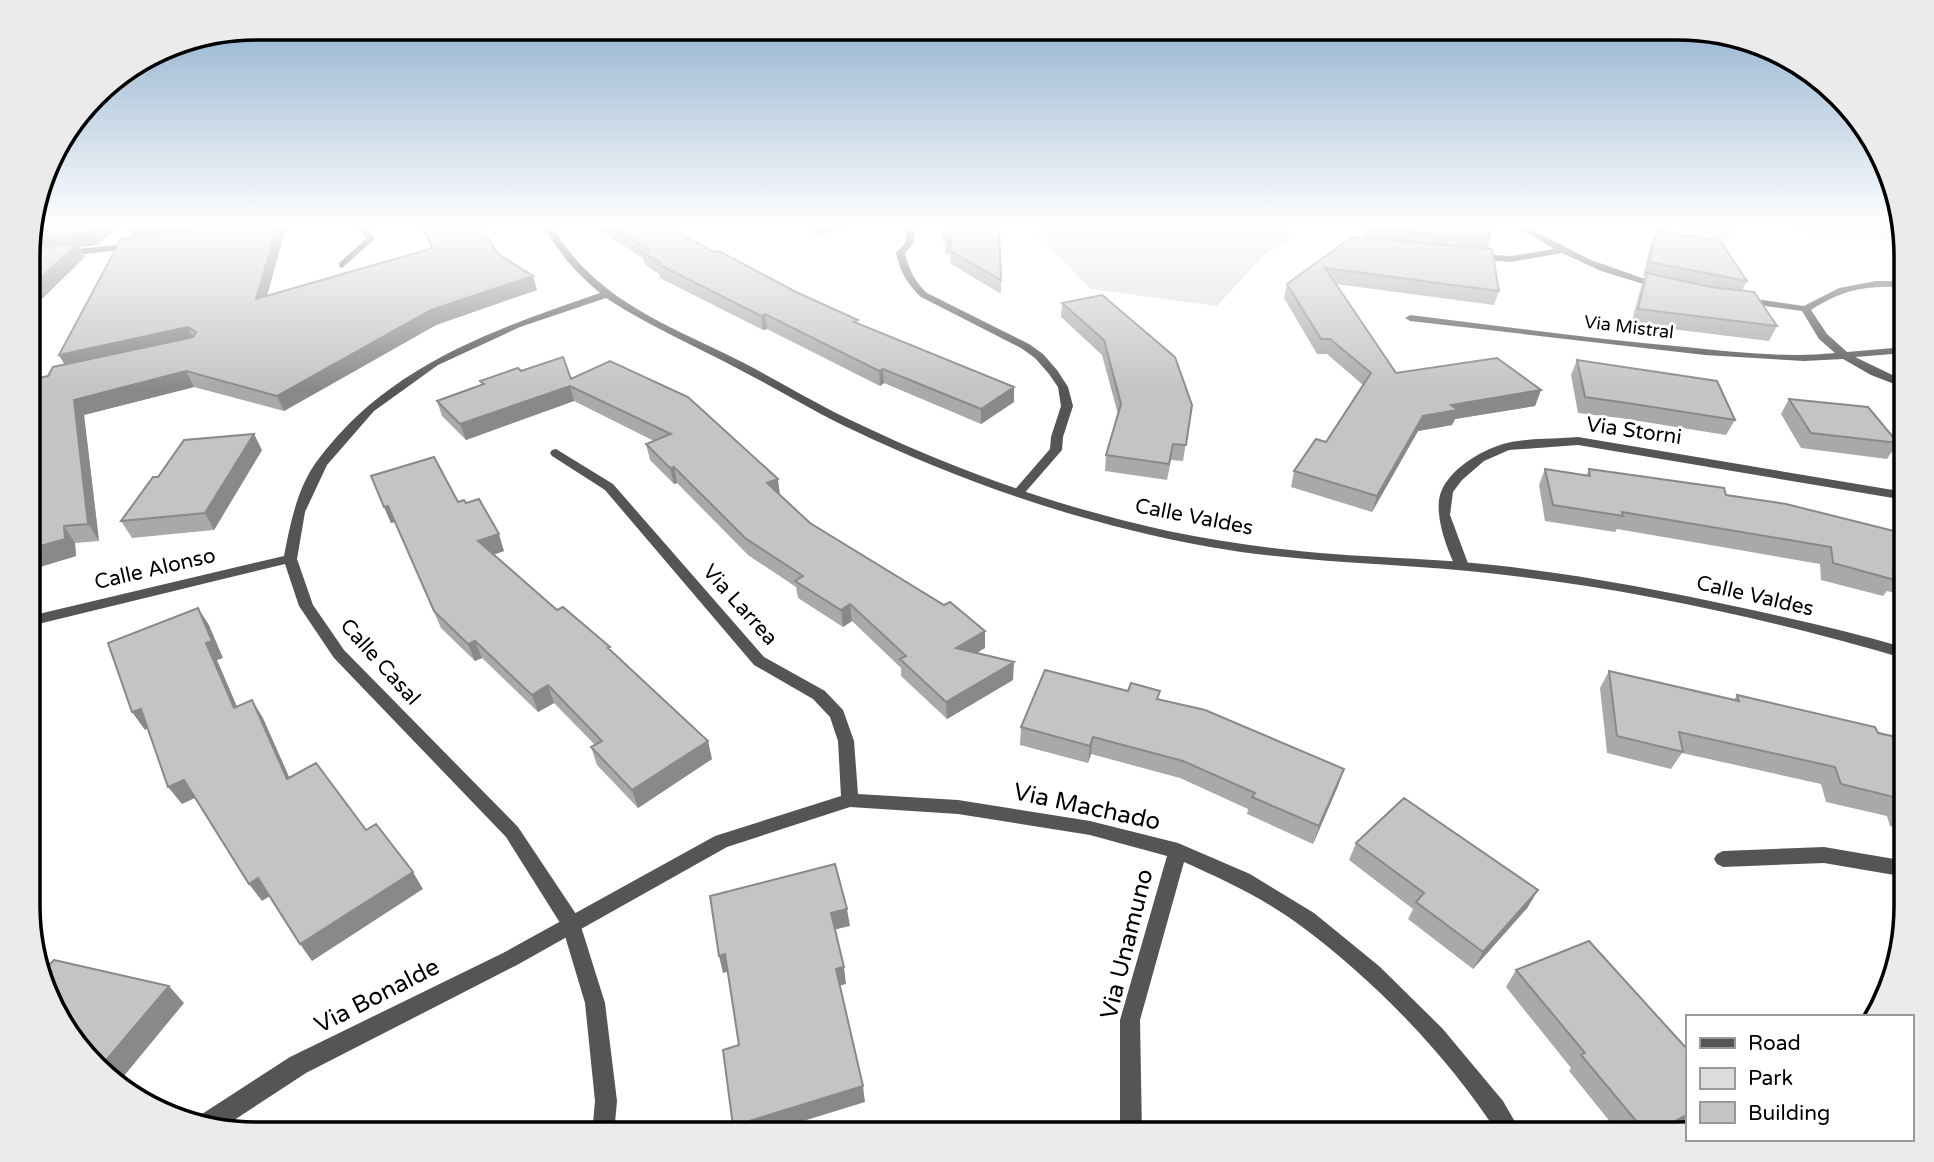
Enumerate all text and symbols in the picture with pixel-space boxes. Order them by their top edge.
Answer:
street label: Via Mistral [1583,311,1675,343]
street label: Via Storni [1585,412,1683,450]
street label: Calle Valdes [1133,493,1255,541]
street label: Calle Alonso [92,543,218,595]
street label: Via Larrea [697,559,783,651]
street label: Calle Valdes [1694,570,1816,622]
street label: Calle Casal [335,614,425,710]
street label: Via Machado [1011,777,1163,837]
street label: Via Unamuno [1094,866,1160,1022]
street label: Via Bonalde [310,952,444,1040]
legend [1686,1015,1913,1141]
text: Road [1748,1031,1801,1056]
text: Park [1748,1066,1793,1091]
text: Building [1748,1101,1830,1126]

